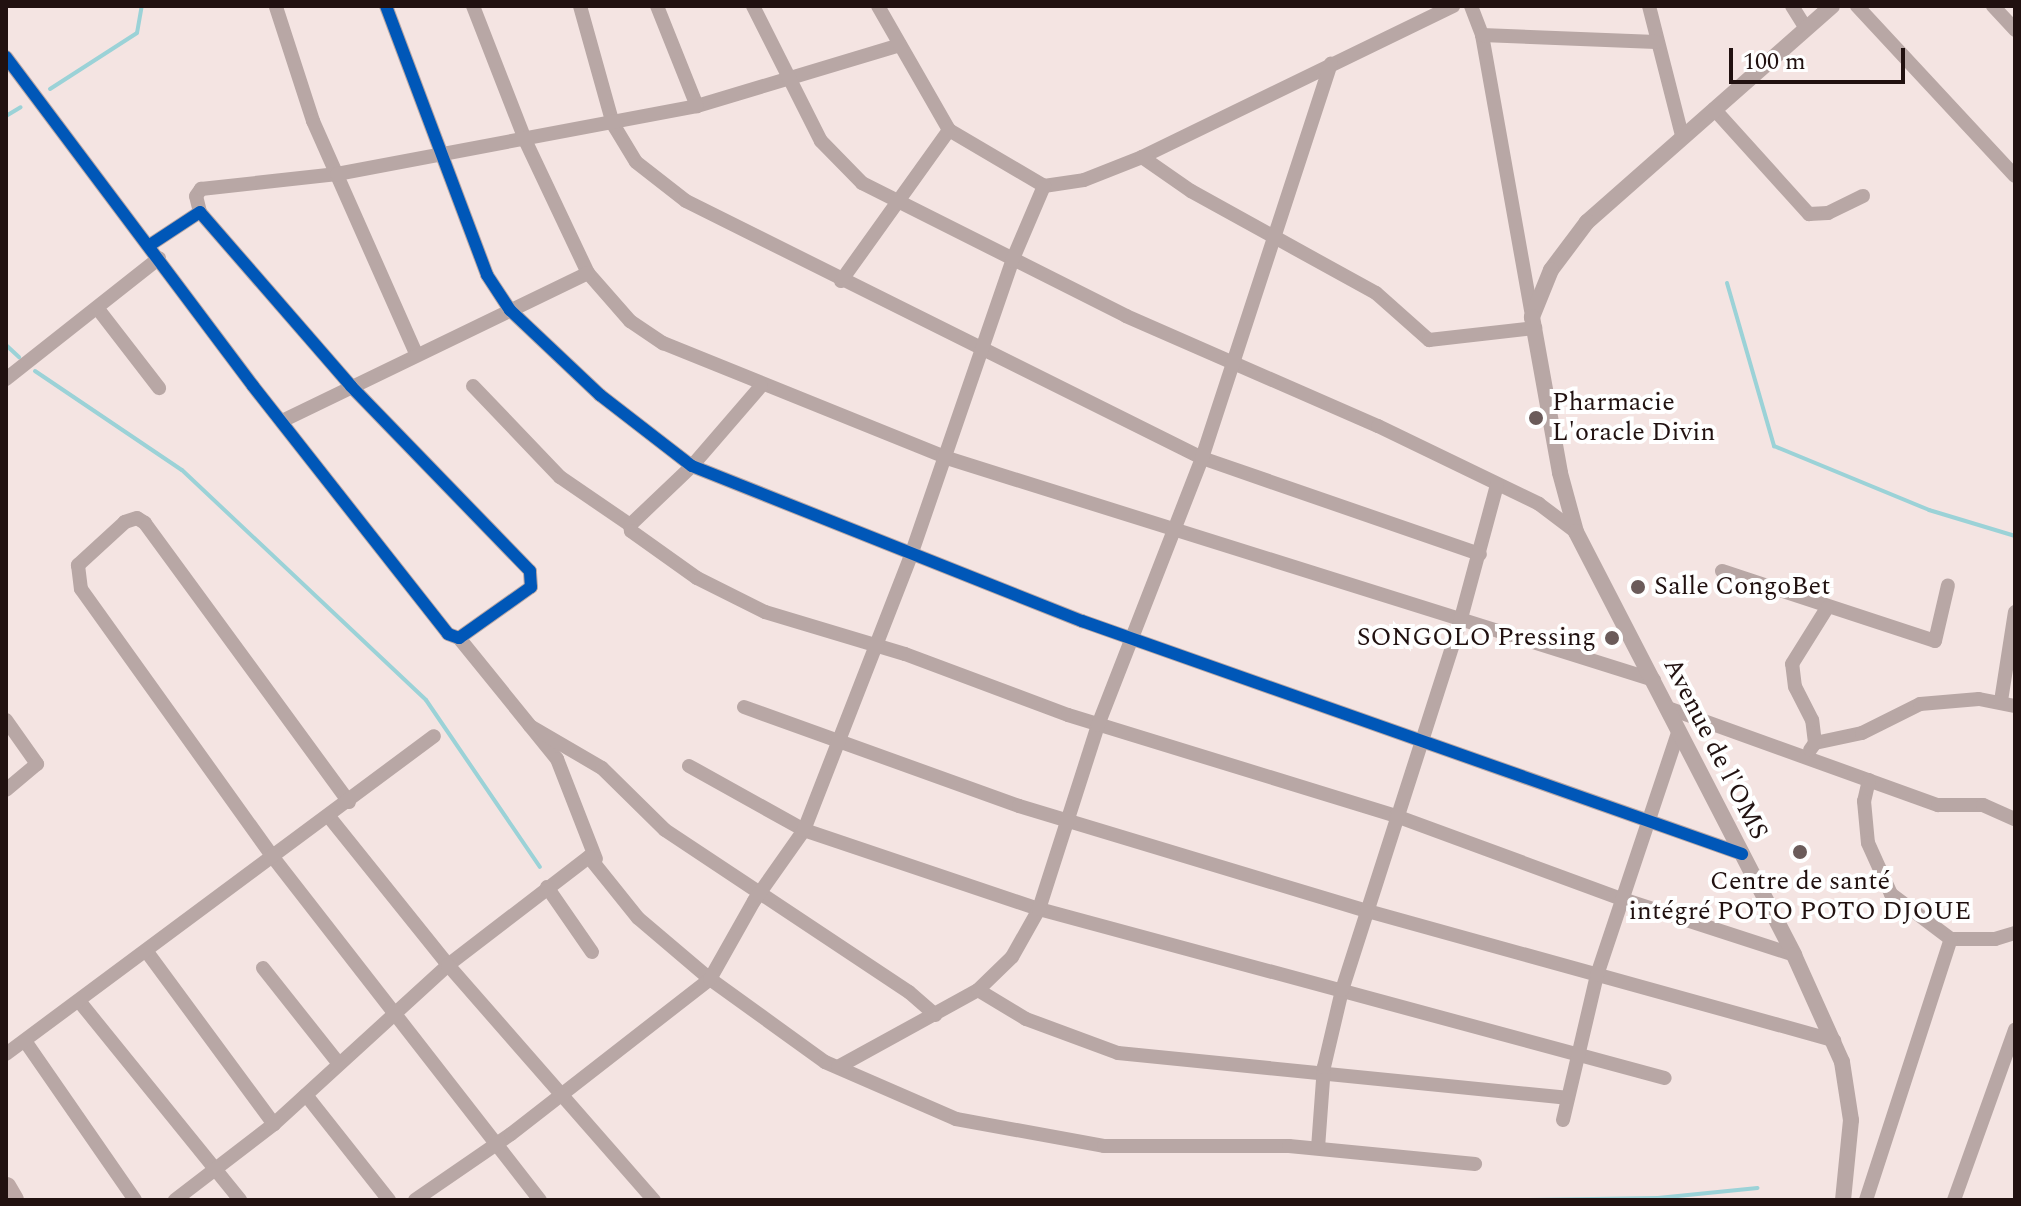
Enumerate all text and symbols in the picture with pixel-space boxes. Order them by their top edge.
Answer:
scale bar [1733,32,1909,82]
text: 100 m [1743,44,1806,80]
place label: Pharmacie L'oracle Divin [1552,387,1715,448]
marker: Pharmacie L'oracle Divin [1527,409,1545,427]
place label: Salle CongoBet [1654,571,1830,603]
marker: Salle CongoBet [1629,578,1647,596]
place label: SONGOLO Pressing [1357,622,1596,654]
marker: SONGOLO Pressing [1603,629,1621,647]
street label: Avenue de l'OMS [1656,653,1774,845]
marker: Centre de santé intégré POTO POTO DJOUE [1789,841,1811,863]
place label: Centre de santé intégré POTO POTO DJOUE [1629,866,1971,928]

